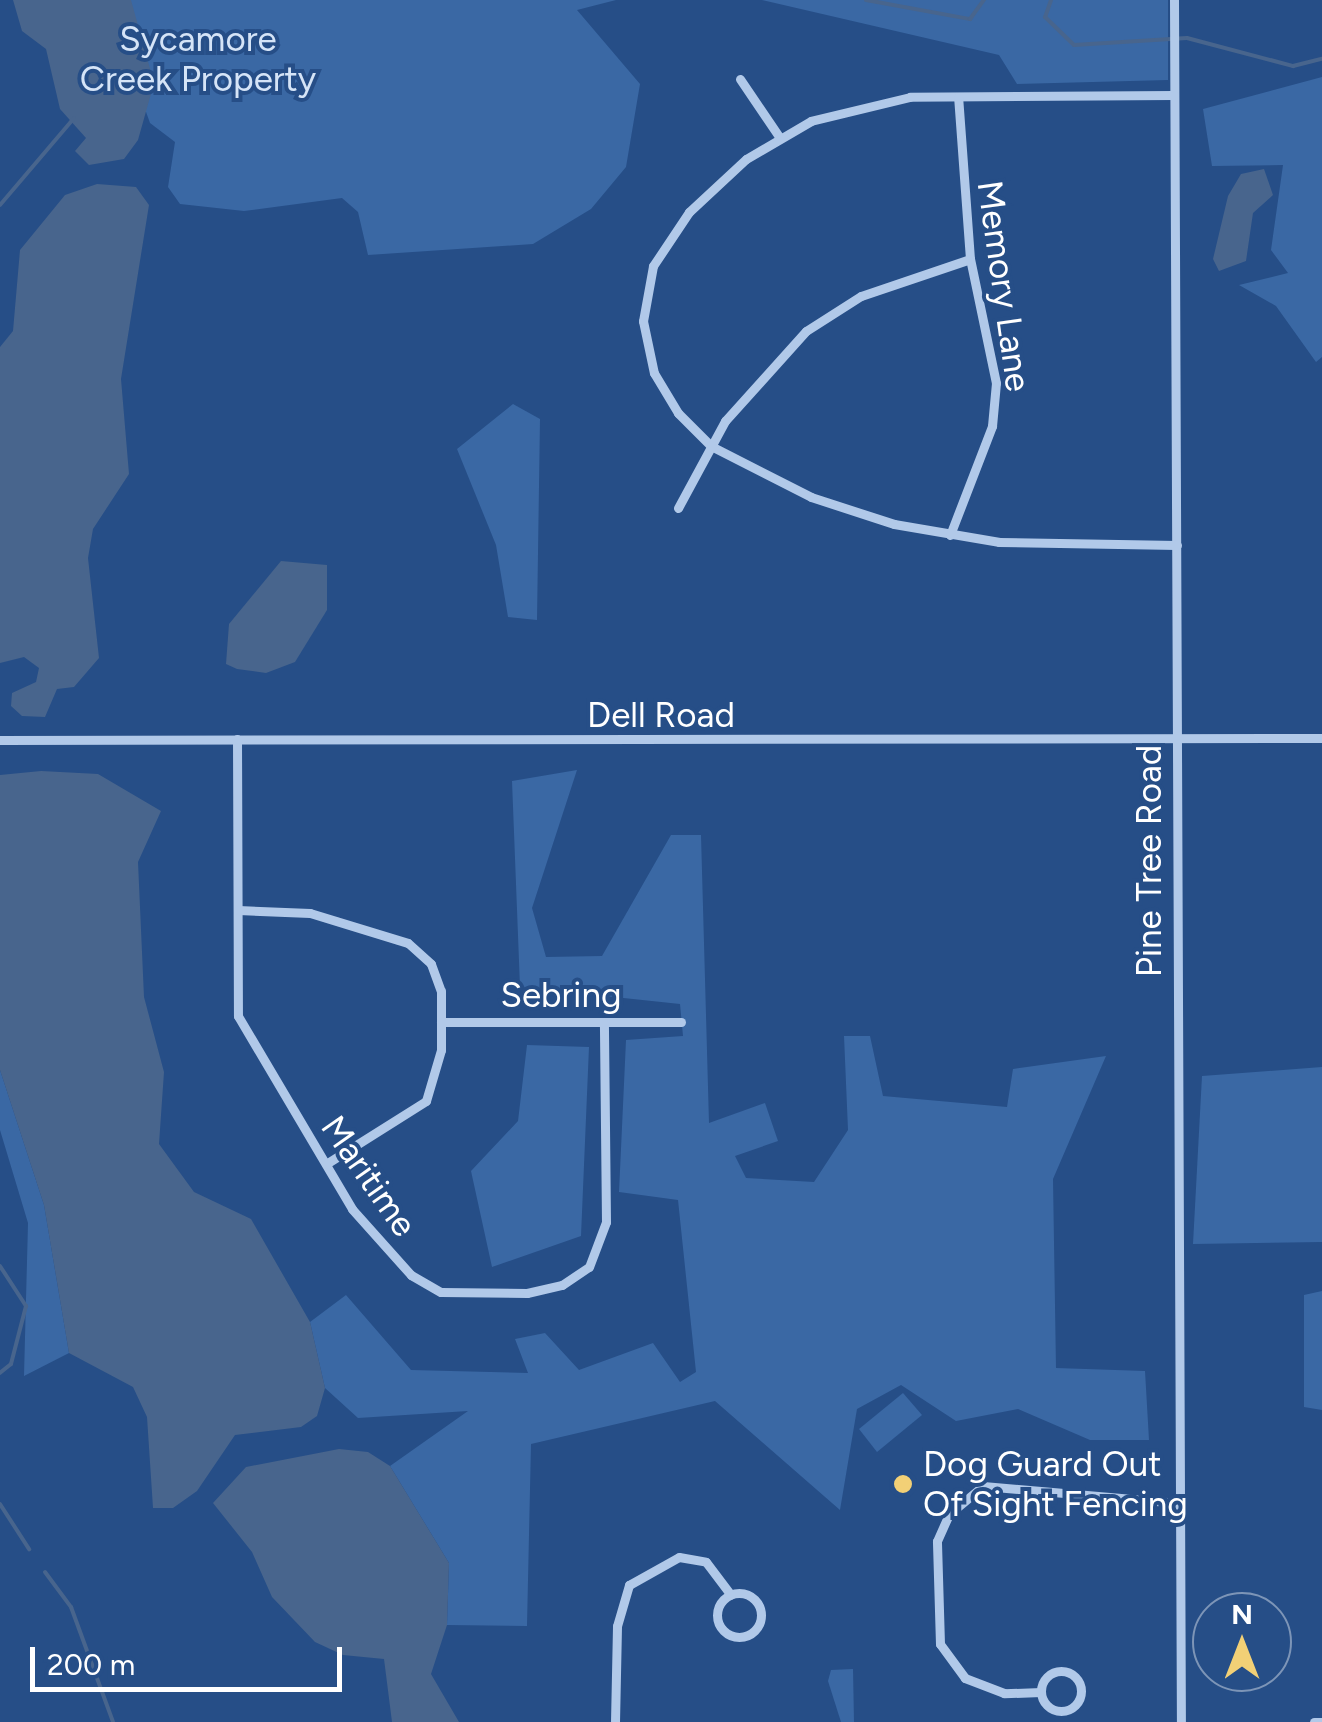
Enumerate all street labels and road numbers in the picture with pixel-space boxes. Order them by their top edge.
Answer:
street label: Memory Lane [968,178,1040,394]
street label: Dell Road [587,694,735,736]
street label: Pine Tree Road [1128,745,1170,977]
street label: Sebring [500,974,622,1016]
street label: Maritime [312,1108,426,1244]

